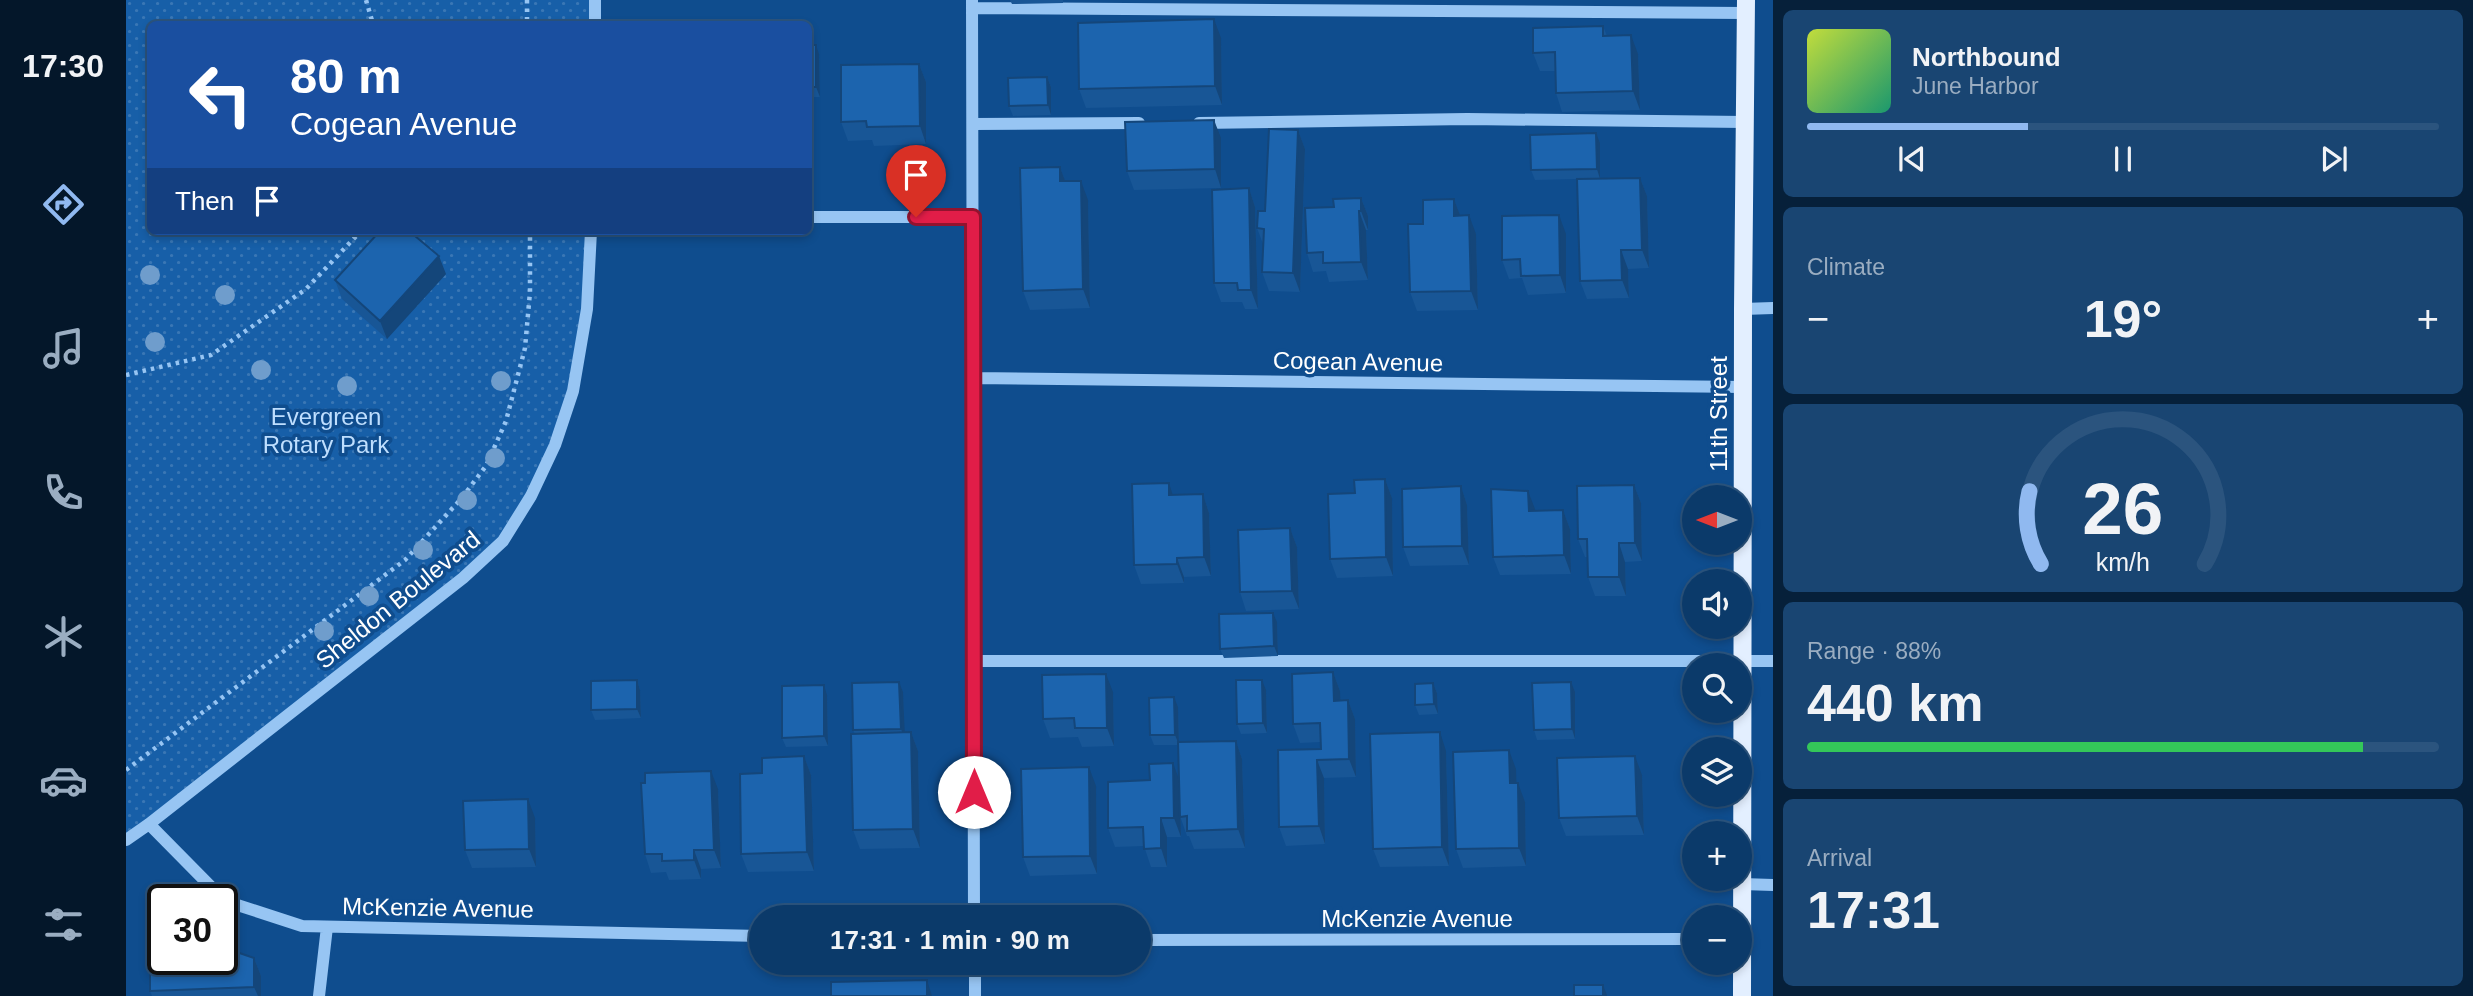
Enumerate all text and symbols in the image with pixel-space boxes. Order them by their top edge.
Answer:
text: Northbound [1912,42,2061,72]
text: 17:30 [22,48,104,84]
icon: left [175,49,266,140]
text: 80 m [290,49,402,103]
text: June Harbor [1912,73,2039,99]
text: Cogean Avenue [290,106,517,142]
icon: previous [1893,140,1931,178]
icon: pause [2104,140,2142,178]
icon: next [2315,140,2353,178]
pin [886,145,946,217]
icon: arrive [897,156,935,194]
icon: directions [39,180,88,229]
icon: arrive [248,182,286,220]
text: Then [175,186,234,216]
text: Climate [1807,254,1885,280]
text: 19° [2084,290,2162,348]
text: − [1807,298,1829,340]
text: + [2417,298,2439,340]
icon: music [39,324,88,373]
street label: Cogean Avenue [1273,347,1443,376]
street label: 11th Street [1705,356,1732,472]
park label: Evergreen Rotary Park [263,403,390,458]
icon: phone [39,468,88,517]
text: 26 [2083,468,2163,549]
north arrow [1682,485,1752,555]
map controls [1682,485,1752,975]
street label: Sheldon Boulevard [310,525,485,674]
text: km/h [2096,548,2150,576]
button: sound [1682,569,1752,639]
icon: climate [39,612,88,661]
text: Range · 88% [1807,638,1941,664]
button: search [1682,653,1752,723]
text: 440 km [1807,674,1983,732]
button: layers [1682,737,1752,807]
position arrow [937,755,1011,829]
icon: car [39,756,88,805]
button: + [1682,821,1752,891]
text: Arrival [1807,845,1872,871]
text: 17:31 [1807,881,1940,939]
speed limit sign: 30 [147,884,238,975]
street label: McKenzie Avenue [342,892,534,923]
icon: filters [39,900,88,949]
street label: McKenzie Avenue [1321,905,1513,932]
button: − [1682,905,1752,975]
text: 17:31 · 1 min · 90 m [830,925,1070,955]

